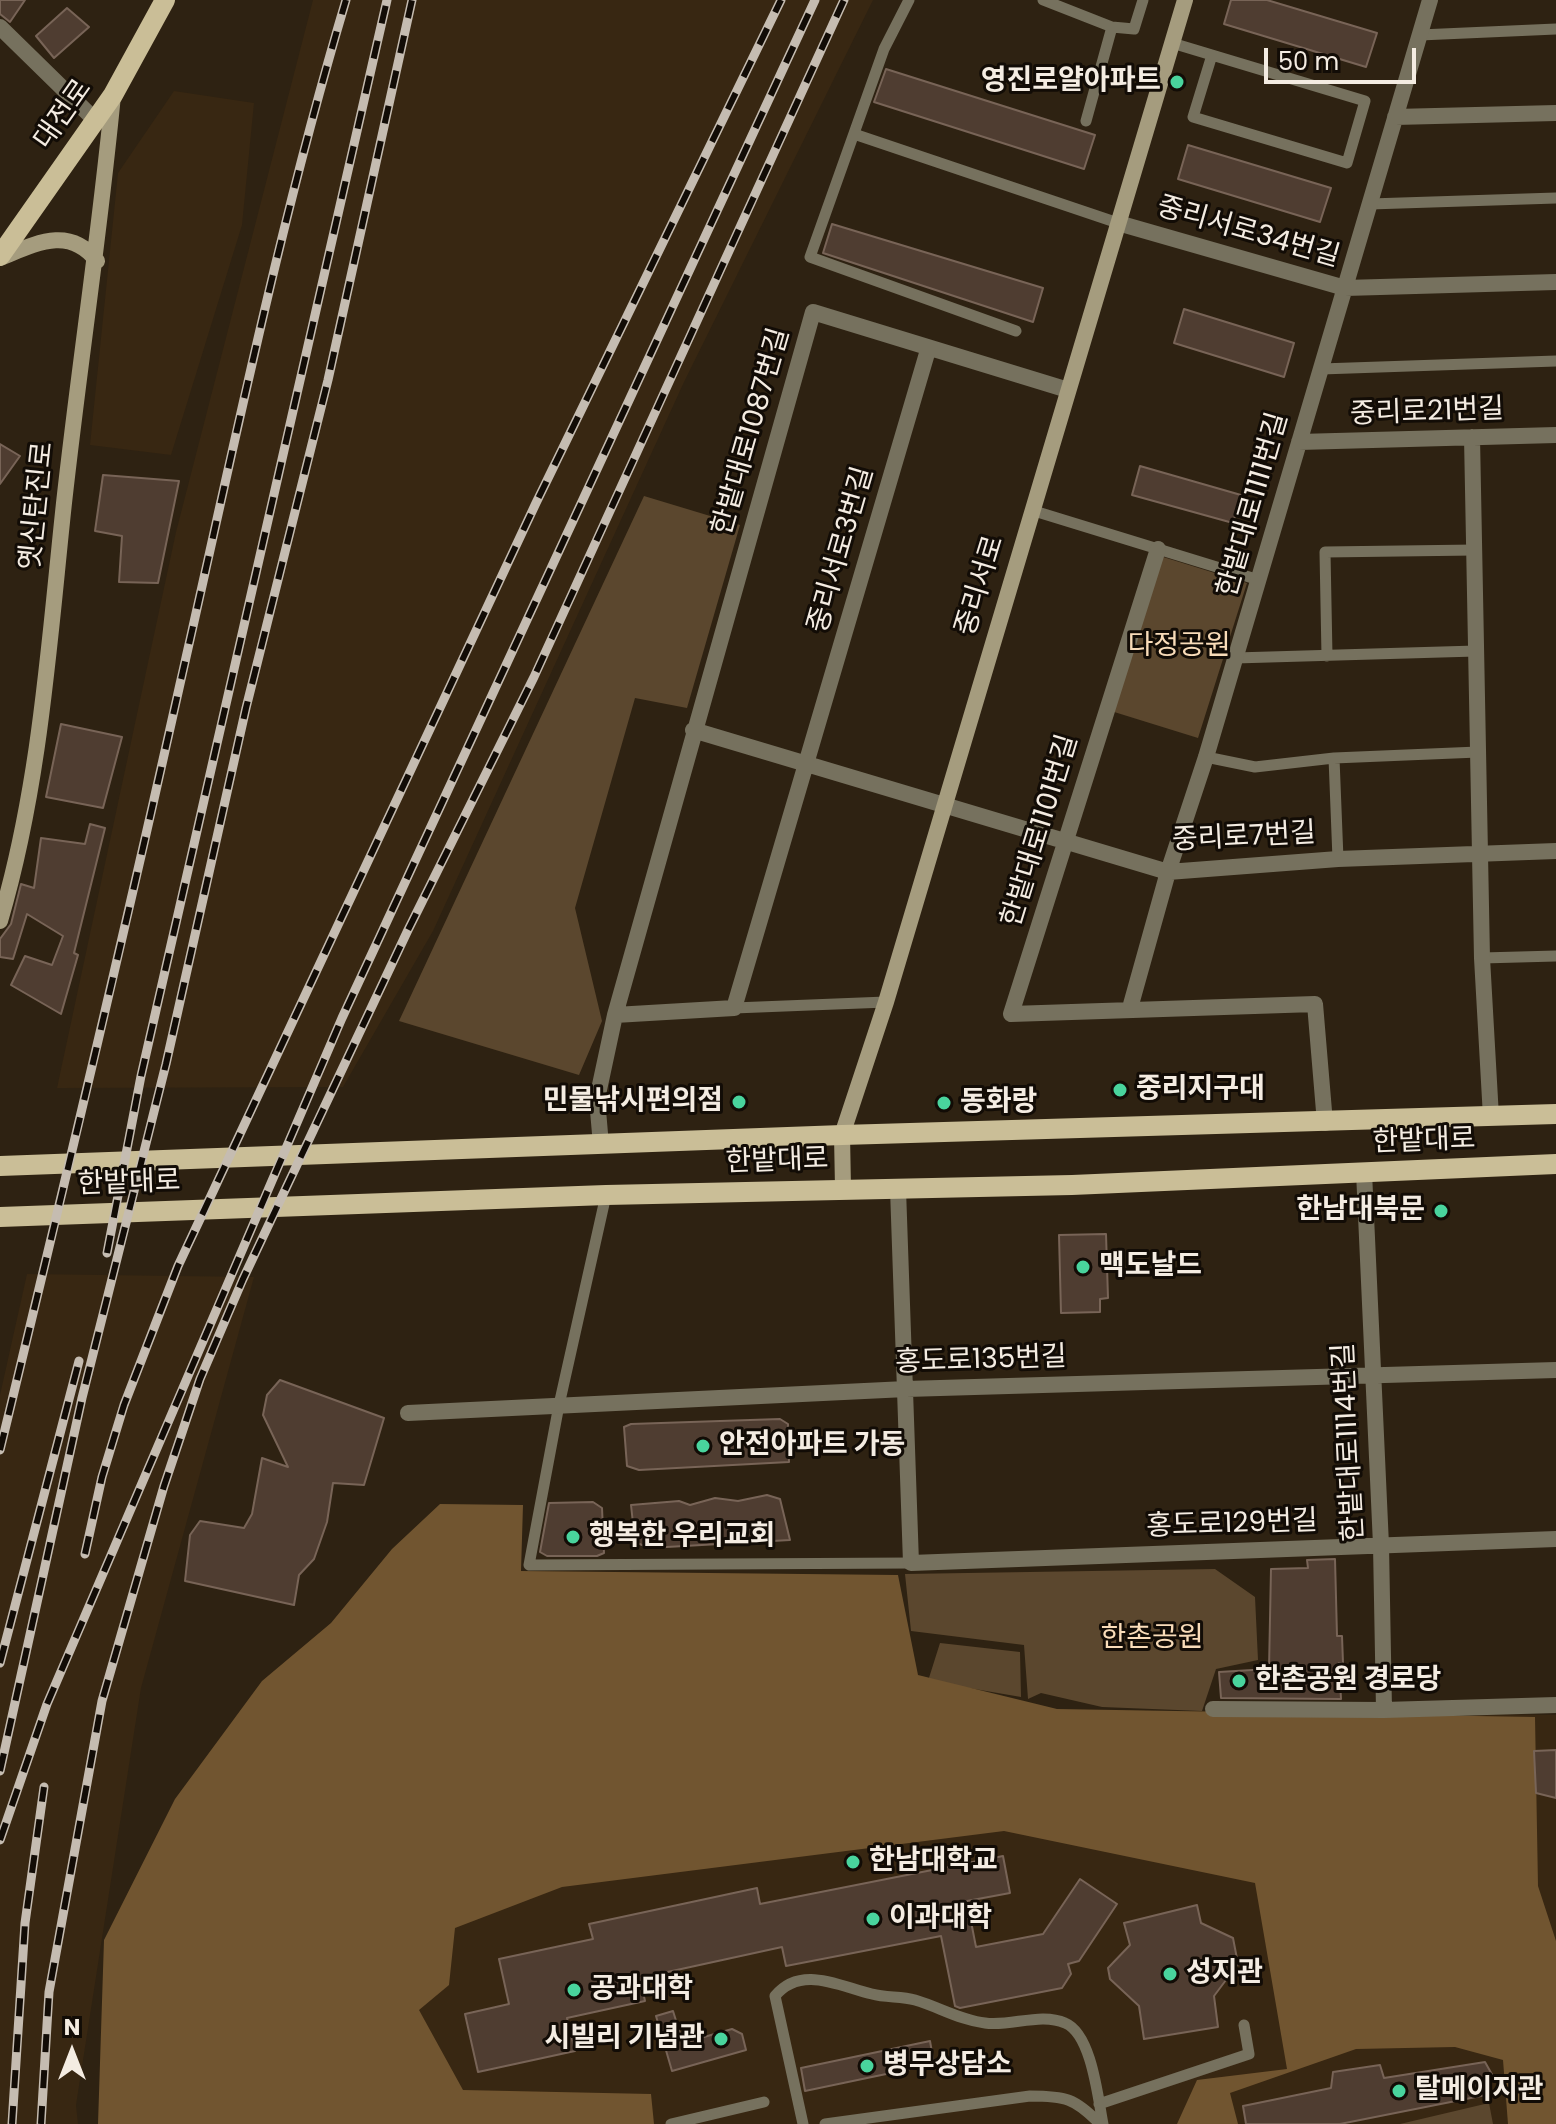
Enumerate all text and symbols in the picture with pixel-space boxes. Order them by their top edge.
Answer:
scale bar [1268,32,1420,82]
text: 50 m [1278,45,1339,78]
place label: 영진로얄아파트 [981,65,1161,99]
marker: 영진로얄아파트 [1168,73,1186,91]
street label: 대전로 [28,74,100,156]
street label: 중리서로34번길 [1153,191,1343,275]
street label: 한밭대로1087번길 [706,324,798,540]
street label: 중리로21번길 [1350,394,1504,432]
street label: 한밭대로1111번길 [1212,409,1296,601]
street label: 옛신탄진로 [15,440,61,572]
street label: 중리서로3번길 [802,463,882,637]
street label: 중리서로 [950,532,1012,640]
park label: 다정공원 [1127,630,1231,664]
street label: 한밭대로1101번길 [996,731,1086,931]
street label: 중리로7번길 [1171,817,1317,859]
place label: 중리지구대 [1136,1073,1265,1107]
marker: 중리지구대 [1111,1081,1129,1099]
place label: 민물낚시편의점 [543,1085,723,1119]
place label: 동화랑 [960,1086,1037,1120]
marker: 민물낚시편의점 [730,1093,748,1111]
marker: 동화랑 [935,1094,953,1112]
street label: 한밭대로 [1372,1123,1476,1161]
street label: 한밭대로 [725,1143,829,1181]
street label: 한밭대로 [77,1165,181,1203]
place label: 한남대북문 [1296,1194,1425,1228]
marker: 한남대북문 [1432,1202,1450,1220]
place label: 맥도날드 [1099,1250,1202,1284]
marker: 맥도날드 [1074,1258,1092,1276]
street label: 홍도로135번길 [895,1341,1067,1381]
street label: 한밭대로1114번길 [1328,1342,1372,1542]
place label: 안전아파트 가동 [719,1429,905,1463]
marker: 안전아파트 가동 [694,1437,712,1455]
street label: 홍도로129번길 [1146,1505,1318,1545]
place label: 행복한 우리교회 [589,1520,775,1554]
marker: 행복한 우리교회 [564,1528,582,1546]
park label: 한촌공원 [1100,1622,1204,1656]
place label: 한촌공원 경로당 [1255,1664,1441,1698]
marker: 한촌공원 경로당 [1230,1672,1248,1690]
place label: 한남대학교 [869,1845,998,1879]
marker: 한남대학교 [844,1853,862,1871]
place label: 이과대학 [889,1902,992,1936]
marker: 이과대학 [864,1910,882,1928]
place label: 성지관 [1186,1957,1263,1991]
marker: 성지관 [1161,1965,1179,1983]
place label: 공과대학 [590,1973,693,2007]
marker: 공과대학 [565,1981,583,1999]
north arrow [32,2012,112,2092]
text: N [64,2012,80,2043]
place label: 시빌리 기념관 [545,2022,705,2056]
marker: 시빌리 기념관 [712,2030,730,2048]
place label: 병무상담소 [883,2049,1012,2083]
marker: 병무상담소 [858,2057,876,2075]
place label: 탈메이지관 [1415,2074,1544,2108]
marker: 탈메이지관 [1390,2082,1408,2100]

